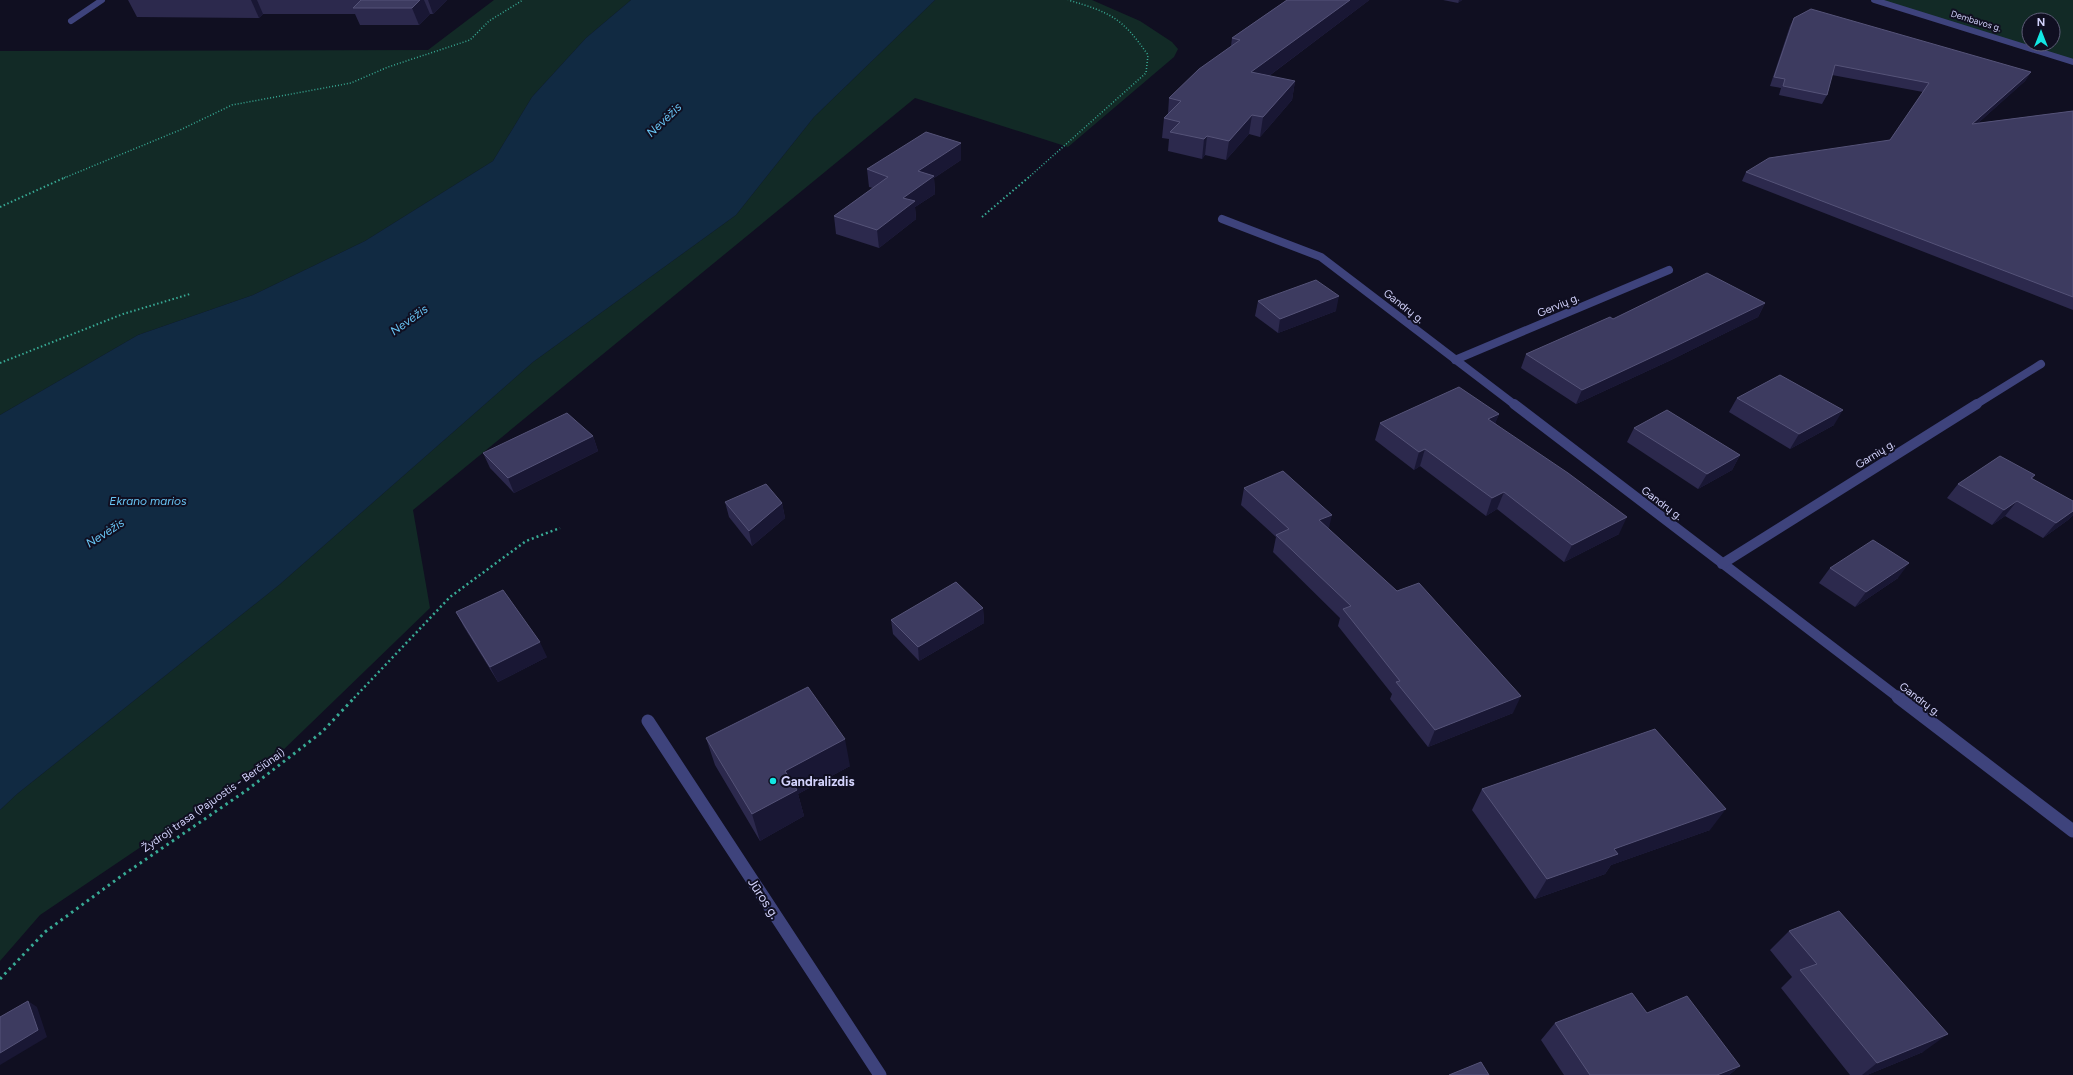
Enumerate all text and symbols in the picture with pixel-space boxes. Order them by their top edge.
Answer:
street label: Dembavos g. [1950,8,2003,33]
north arrow [2021,12,2061,52]
text: N [2037,16,2045,29]
water label: Nevėžis [644,100,685,140]
street label: Gandrų g. [1381,287,1427,326]
street label: Gervių g. [1535,291,1581,320]
water label: Nevėžis [387,301,431,338]
street label: Garnių g. [1853,437,1897,472]
street label: Gandrų g. [1639,484,1685,523]
water label: Ekrano marios [109,494,187,508]
water label: Nevėžis [83,515,127,551]
street label: Gandrų g. [1897,680,1943,719]
street label: Žydroji trasa (Pajuostis - Berčiūnai) [139,745,288,855]
place label: Gandralizdis [781,774,855,789]
marker: Gandralizdis [768,776,778,786]
street label: Jūros g. [745,875,782,922]

